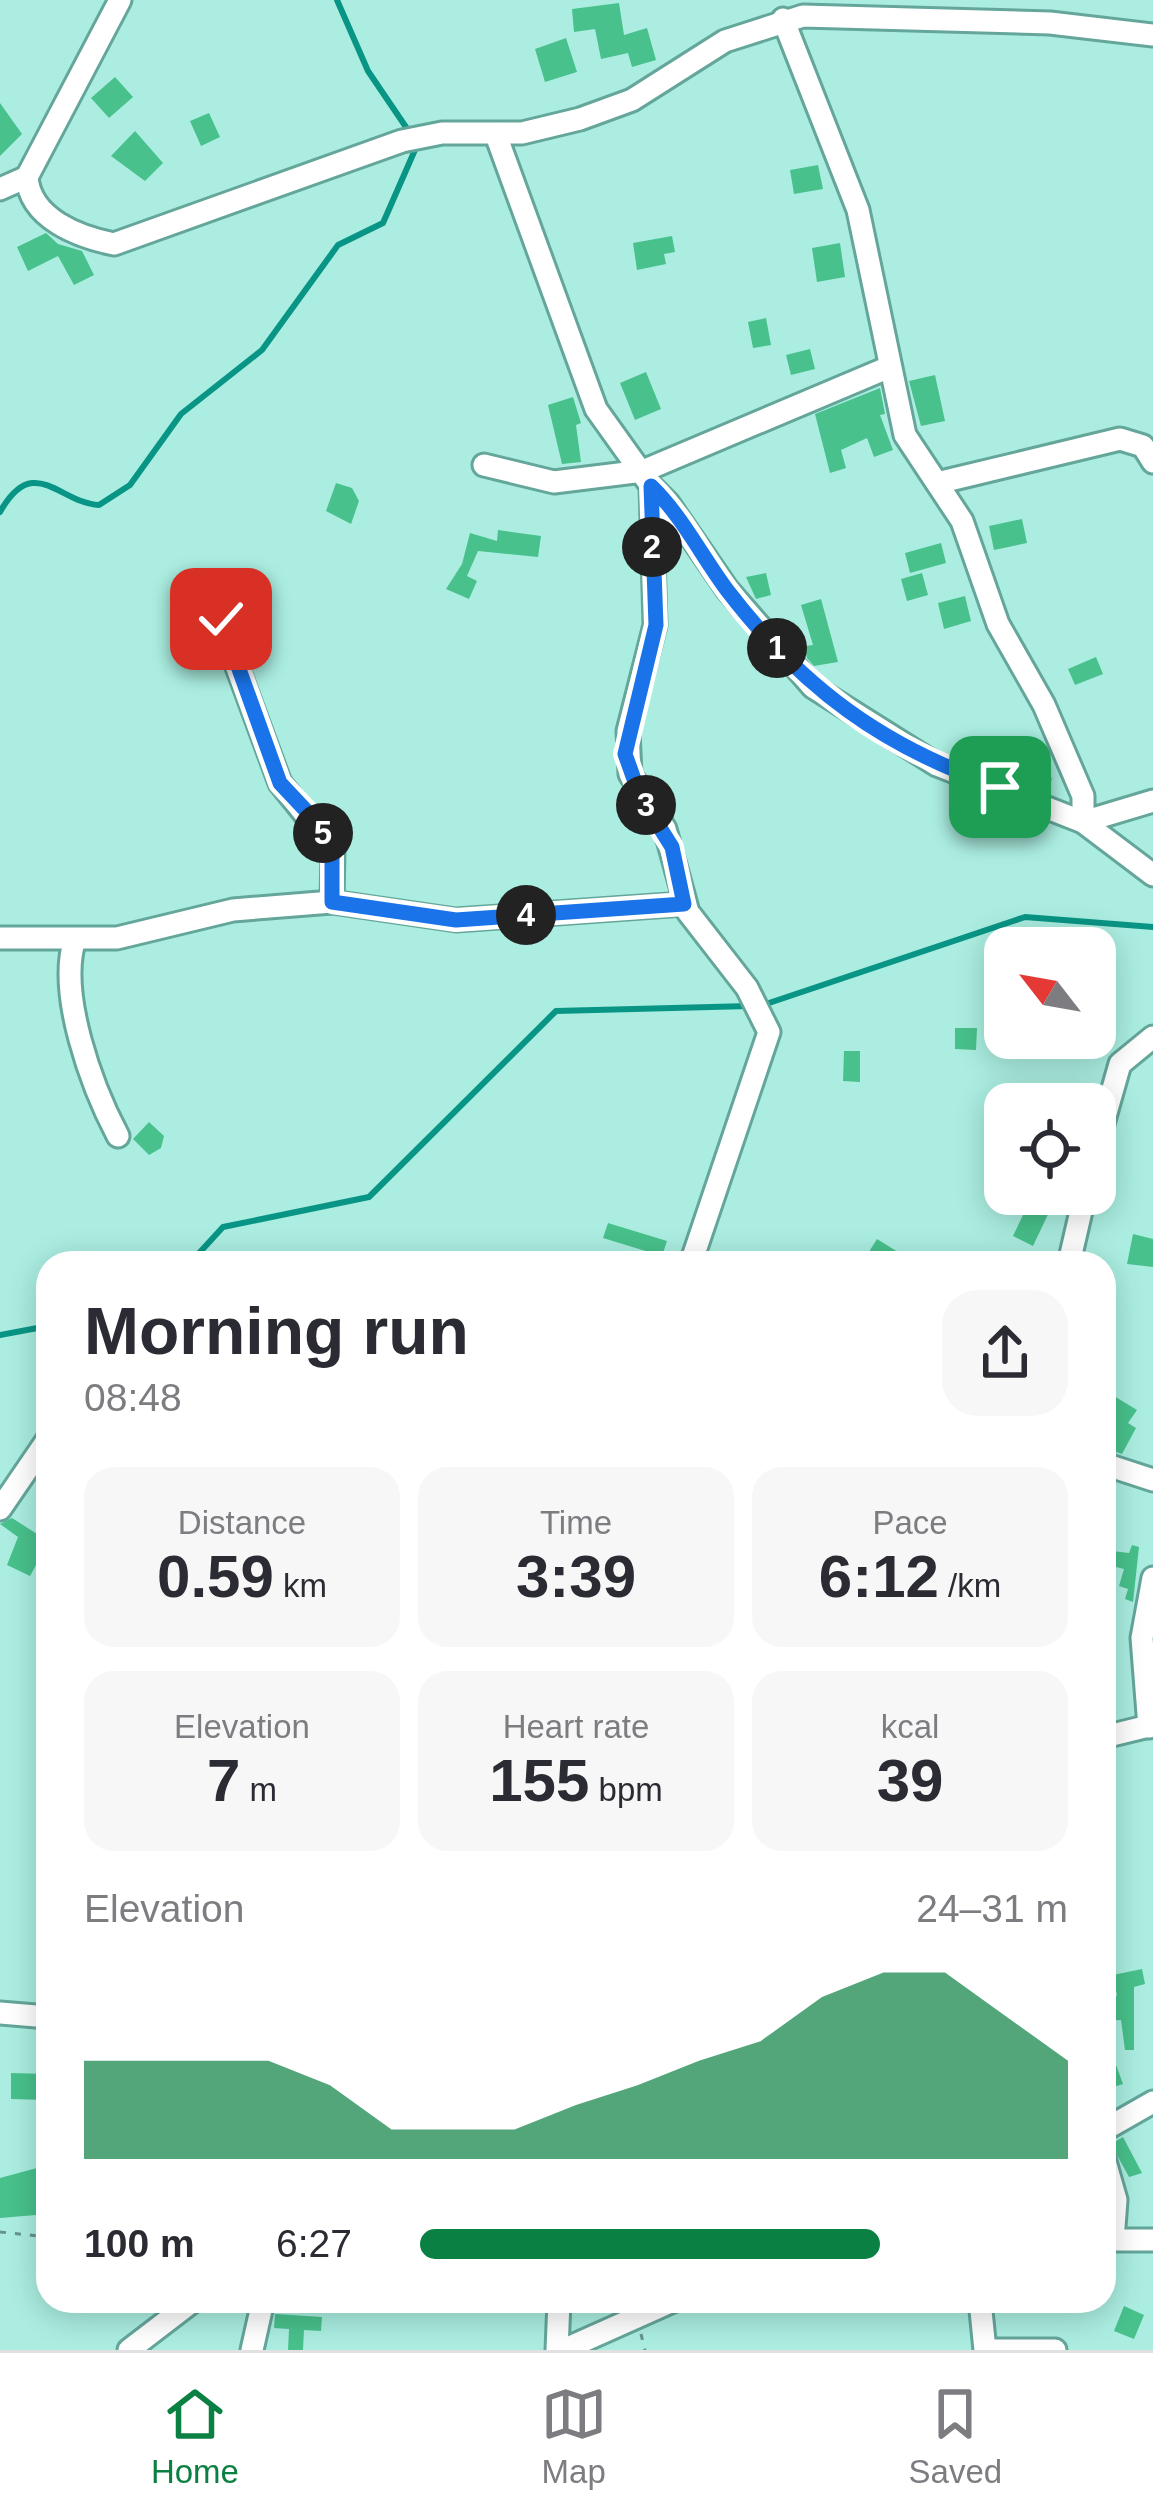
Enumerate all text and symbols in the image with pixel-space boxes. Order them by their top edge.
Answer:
pin: 2 [622,517,682,577]
text: 2 [643,528,661,565]
pin [170,568,272,670]
icon: check [188,586,254,652]
pin: 1 [747,618,807,678]
text: 1 [768,629,786,666]
pin [949,736,1051,838]
icon: arrive [967,754,1033,820]
pin: 3 [616,775,676,835]
text: 3 [637,786,655,823]
pin: 5 [293,803,353,863]
text: 5 [314,814,332,851]
pin: 4 [496,885,556,945]
text: 4 [517,896,535,933]
north arrow [984,927,1116,1059]
map controls [984,927,1116,1215]
button: locate [984,1083,1116,1215]
button: share [942,1290,1068,1416]
text: Morning run [84,1294,469,1368]
text: 08:48 [84,1376,182,1419]
text: Distance [178,1504,306,1541]
text: Time [540,1504,612,1541]
text: Pace [872,1504,948,1541]
text: 0.59 [157,1543,274,1610]
text: 3:39 [516,1543,636,1610]
text: 6:12 [819,1543,939,1610]
text: km [274,1567,327,1604]
text: /km [939,1567,1001,1604]
text: Elevation [174,1708,310,1745]
text: Heart rate [503,1708,649,1745]
text: kcal [881,1708,939,1745]
text: 7 [207,1747,240,1814]
text: 155 [489,1747,589,1814]
text: 39 [877,1747,943,1814]
text: m [240,1771,277,1808]
text: bpm [589,1771,663,1808]
text: Elevation [84,1887,244,1930]
text: 24–31 m [916,1887,1068,1930]
text: 100 m [84,2222,195,2265]
text: 6:27 [276,2222,352,2265]
tab: Home [151,2381,239,2491]
tab: Map [541,2381,607,2491]
tab: Saved [909,2381,1002,2491]

